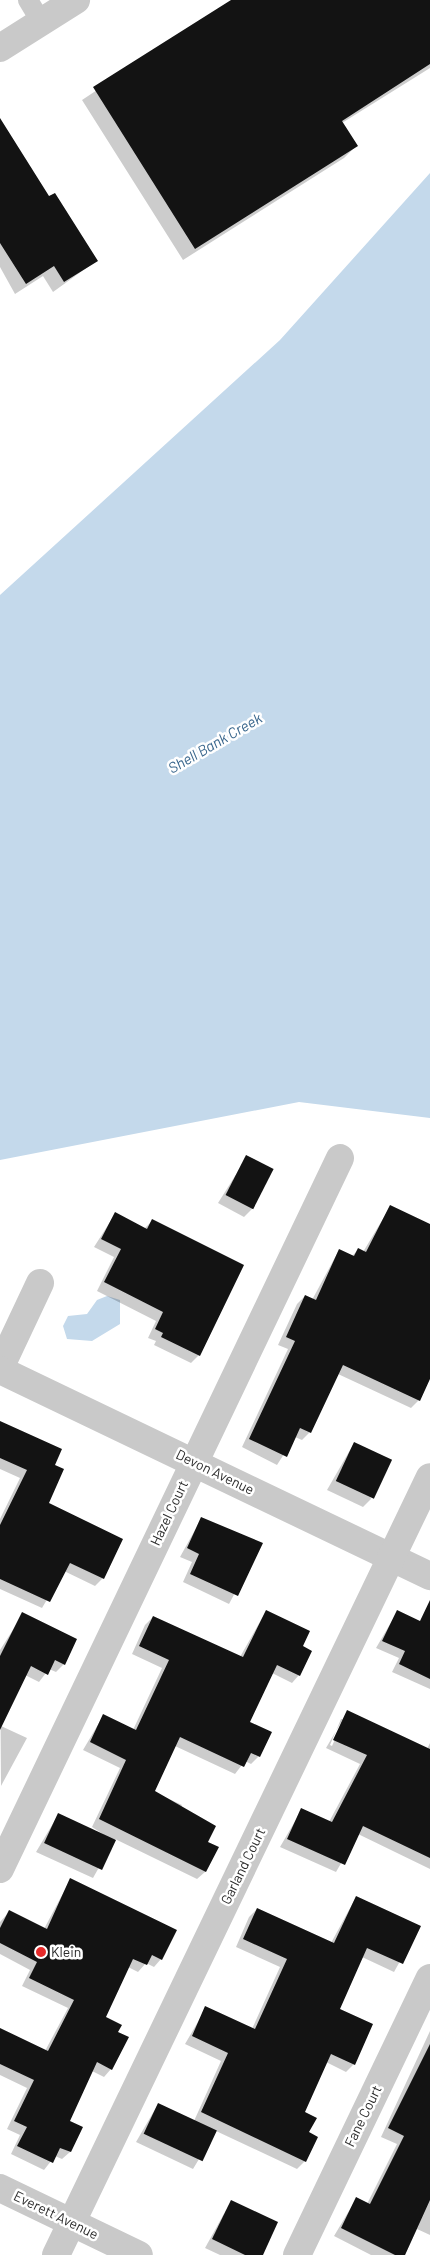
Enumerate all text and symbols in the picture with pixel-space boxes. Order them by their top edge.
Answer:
water label: Shell Bank Creek [165,709,265,777]
street label: Devon Avenue [173,1446,257,1498]
street label: Hazel Court [147,1478,191,1548]
street label: Garland Court [217,1825,269,1907]
place label: Klein [51,1944,81,1960]
marker: Klein [35,1946,47,1958]
street label: Fane Court [341,2082,385,2150]
street label: Everett Avenue [11,2187,101,2243]

